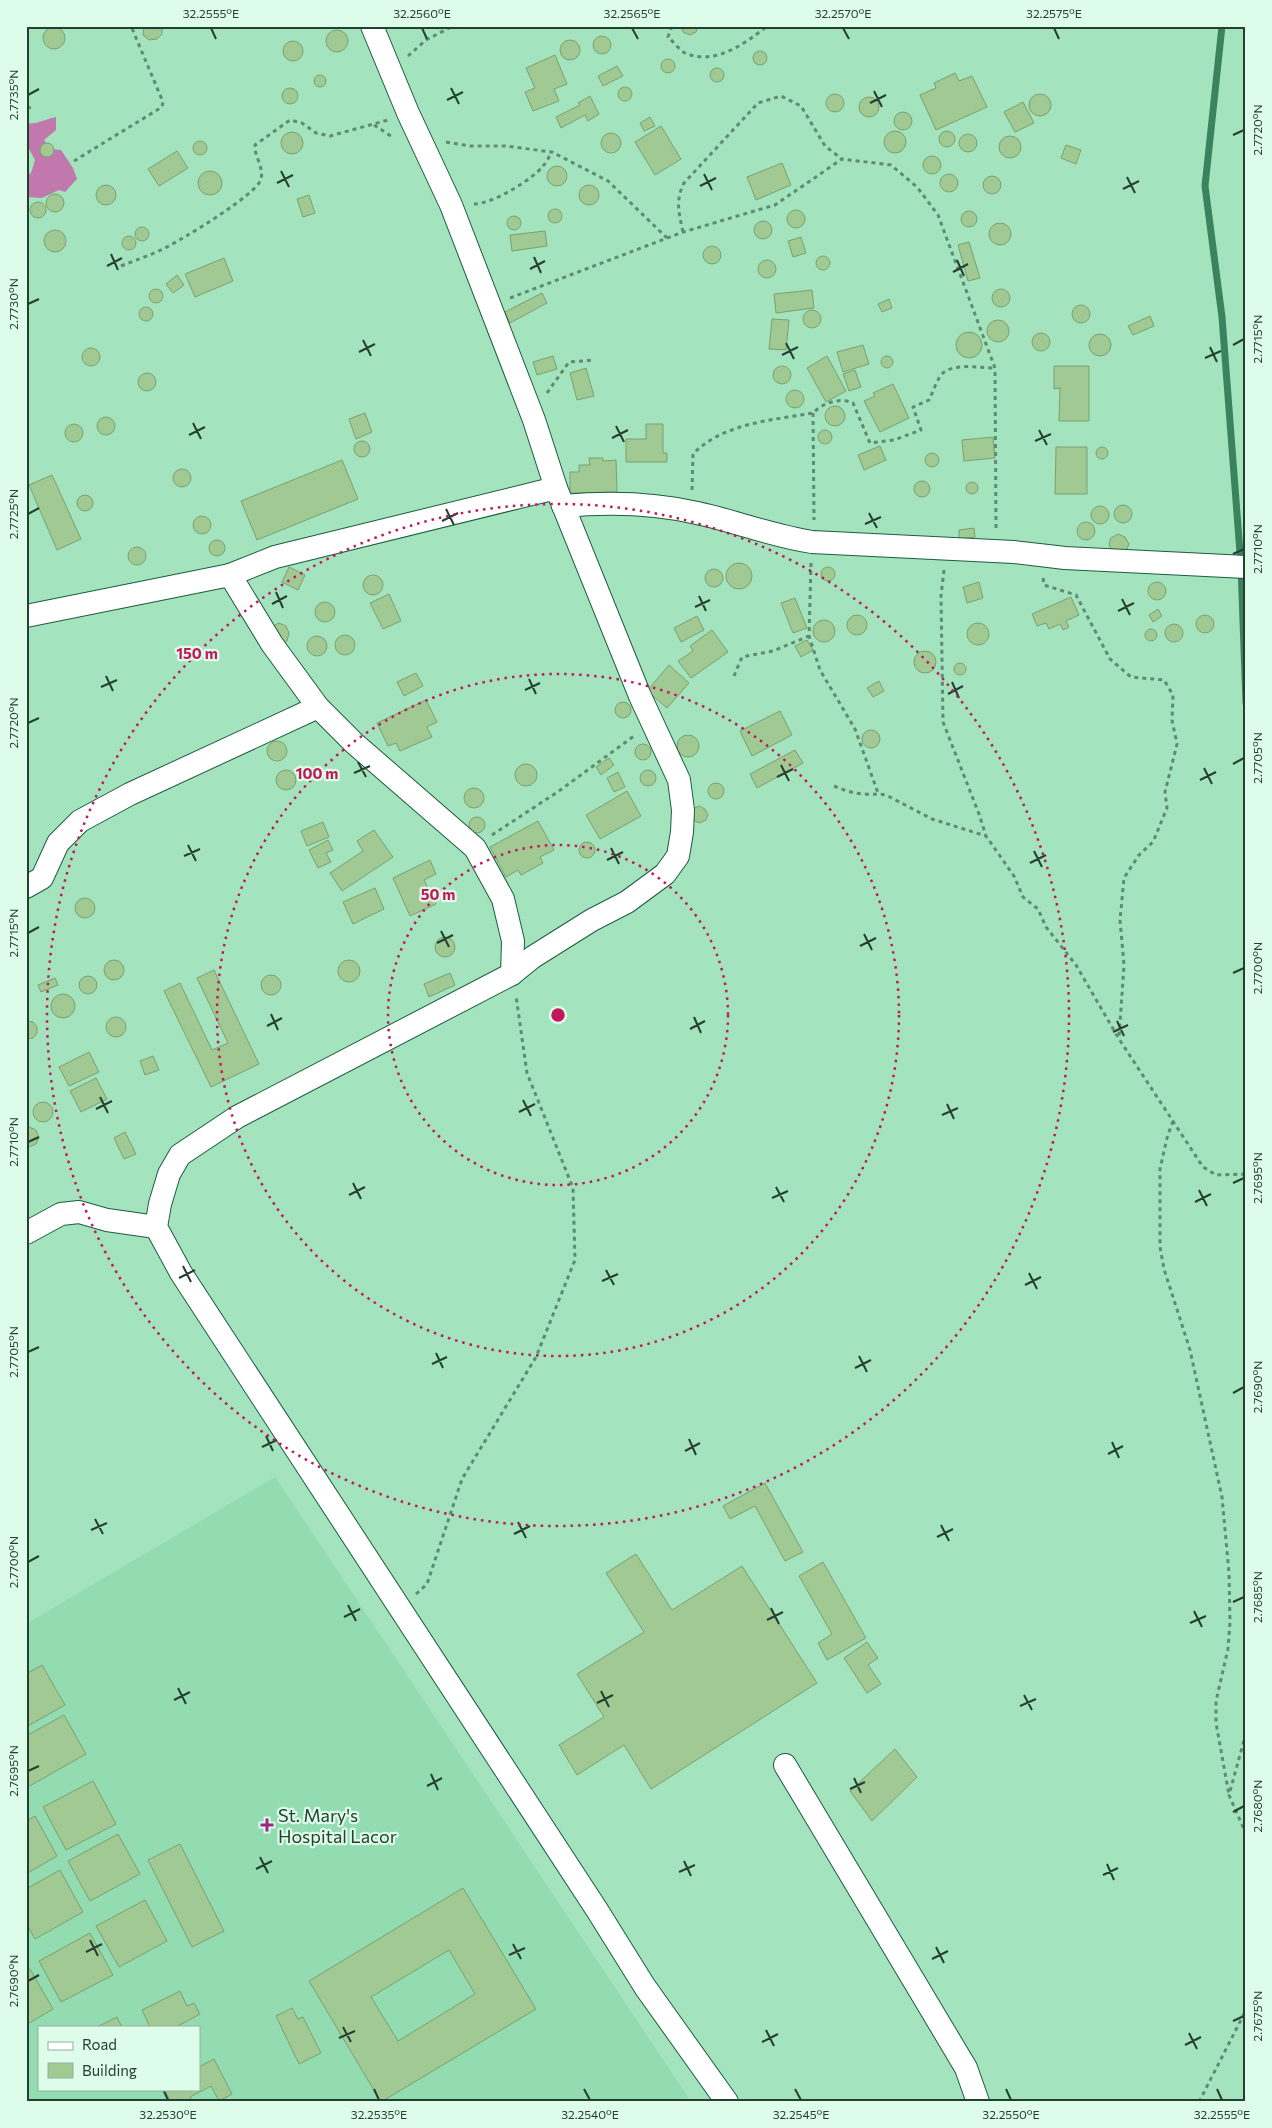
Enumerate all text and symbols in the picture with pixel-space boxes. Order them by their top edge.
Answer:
text: 32.2555°E [183,6,239,20]
text: 32.2560°E [393,6,451,20]
text: 32.2565°E [604,6,660,20]
text: 32.2570°E [815,6,871,20]
text: 32.2575°E [1026,6,1082,20]
text: 2.7735°N [6,70,20,120]
text: 2.7720°N [1250,104,1264,156]
text: 2.7730°N [6,278,20,330]
text: 2.7715°N [1250,315,1264,363]
text: 2.7725°N [6,489,20,539]
text: 2.7710°N [1250,524,1264,574]
text: 150 m [176,644,218,662]
text: 2.7720°N [6,697,20,749]
text: 2.7705°N [1250,732,1264,784]
text: 100 m [296,764,338,782]
text: 50 m [421,885,455,903]
text: 2.7715°N [6,909,20,957]
text: 2.7700°N [1250,942,1264,994]
centre of rings [549,1006,567,1024]
text: 2.7710°N [6,1117,20,1167]
text: 2.7695°N [1250,1152,1264,1204]
text: 2.7705°N [6,1326,20,1378]
text: 2.7690°N [1250,1361,1264,1413]
text: 2.7700°N [6,1536,20,1588]
text: 2.7685°N [1250,1571,1264,1623]
text: 2.7695°N [6,1745,20,1797]
text: 2.7680°N [1250,1780,1264,1832]
place label: St. Mary's Hospital Lacor [278,1804,397,1847]
marker: St. Mary's Hospital Lacor [260,1818,274,1832]
text: 2.7690°N [6,1955,20,2007]
text: 2.7675°N [1250,1991,1264,2041]
legend [38,2026,200,2090]
text: Road [82,2035,117,2053]
text: Building [82,2061,137,2079]
text: 32.2530°E [139,2107,197,2121]
text: 32.2535°E [351,2107,407,2121]
text: 32.2540°E [561,2107,619,2121]
text: 32.2545°E [773,2107,829,2121]
text: 32.2550°E [982,2107,1040,2121]
text: 32.2555°E [1194,2107,1250,2121]

